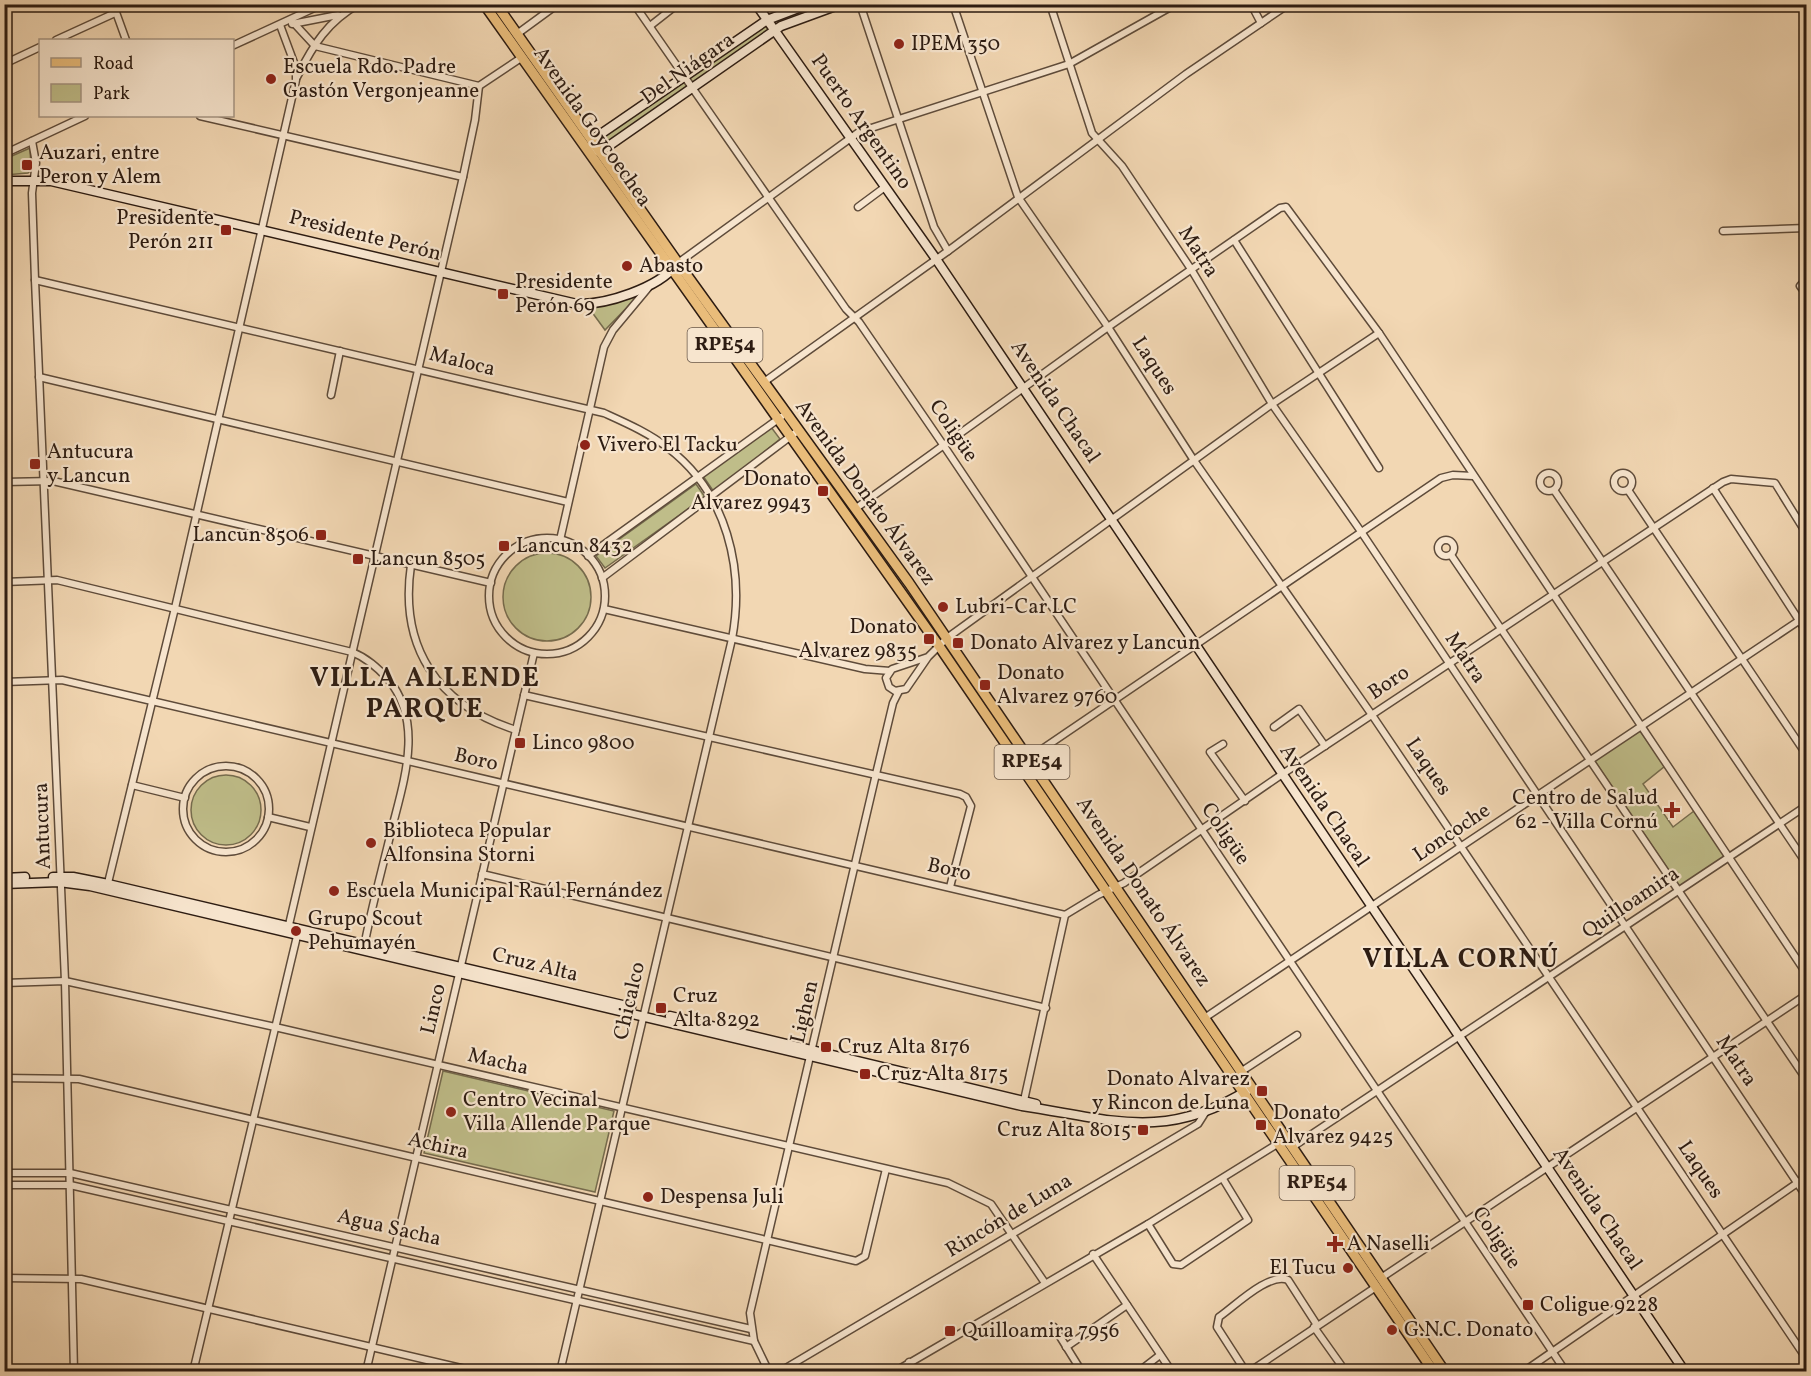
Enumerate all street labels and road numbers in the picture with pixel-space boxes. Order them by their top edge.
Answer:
street label: Del Niágara [635,26,741,112]
street label: Avenida Goycoechea [526,41,658,213]
street label: Puerto Argentino [803,48,919,196]
street label: Presidente Perón [286,203,444,269]
street label: Matra [1171,220,1225,284]
road number: RPE54 [688,328,762,362]
street label: Laques [1124,331,1184,401]
street label: Avenida Chacal [1003,335,1107,469]
street label: Maloca [426,340,498,384]
street label: Avenida Donato Álvarez [788,394,942,592]
street label: Coligüe [921,394,985,468]
street label: Matra [1437,627,1493,689]
street label: Boro [1363,659,1415,707]
street label: Laques [1398,732,1458,802]
street label: Avenida Chacal [1272,739,1376,873]
street label: Boro [451,741,501,779]
road number: RPE54 [994,745,1070,779]
street label: Antucura [27,782,59,870]
street label: Avenida Donato Álvarez [1069,791,1217,993]
street label: Coligüe [1193,797,1257,871]
street label: Loncoche [1408,797,1496,869]
street label: Boro [924,851,974,889]
street label: Quilloamira [1577,860,1685,946]
street label: Cruz Alta [489,940,581,990]
street label: Chicalco [607,959,653,1043]
street label: Lighen [784,978,826,1046]
street label: Linco [414,981,454,1037]
street label: Matra [1708,1030,1764,1092]
street label: Macha [465,1041,531,1083]
street label: Achira [405,1125,471,1167]
street label: Laques [1670,1135,1730,1205]
street label: Avenida Chacal [1545,1142,1649,1276]
road number: RPE54 [1280,1166,1354,1200]
street label: Rincón de Luna [940,1167,1078,1265]
street label: Coligüe [1464,1201,1528,1275]
street label: Agua Sacha [334,1202,444,1254]

